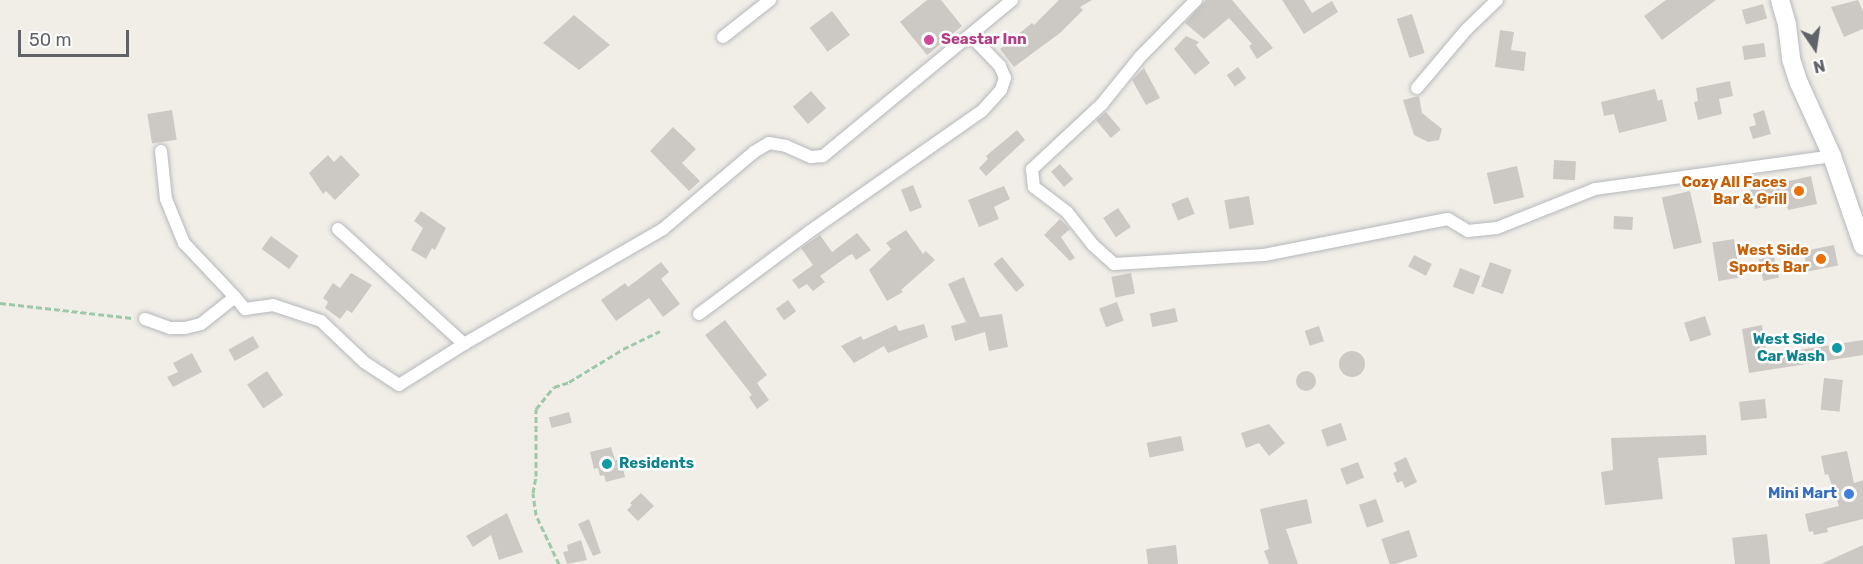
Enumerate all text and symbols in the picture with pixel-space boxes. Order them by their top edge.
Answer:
scale bar [21,18,132,56]
north arrow [1785,18,1845,78]
text: 50 m [29,29,72,51]
place label: Seastar Inn [941,31,1027,49]
marker: Seastar Inn [922,33,936,47]
text: N [1811,55,1827,77]
place label: Cozy All Faces Bar & Grill [1681,173,1787,208]
marker: Cozy All Faces Bar & Grill [1792,184,1806,198]
place label: West Side Sports Bar [1729,241,1809,276]
marker: West Side Sports Bar [1814,252,1828,266]
place label: West Side Car Wash [1753,330,1825,365]
marker: West Side Car Wash [1830,341,1844,355]
place label: Residents [619,455,694,473]
marker: Residents [600,457,614,471]
place label: Mini Mart [1768,485,1837,503]
marker: Mini Mart [1842,487,1856,501]

